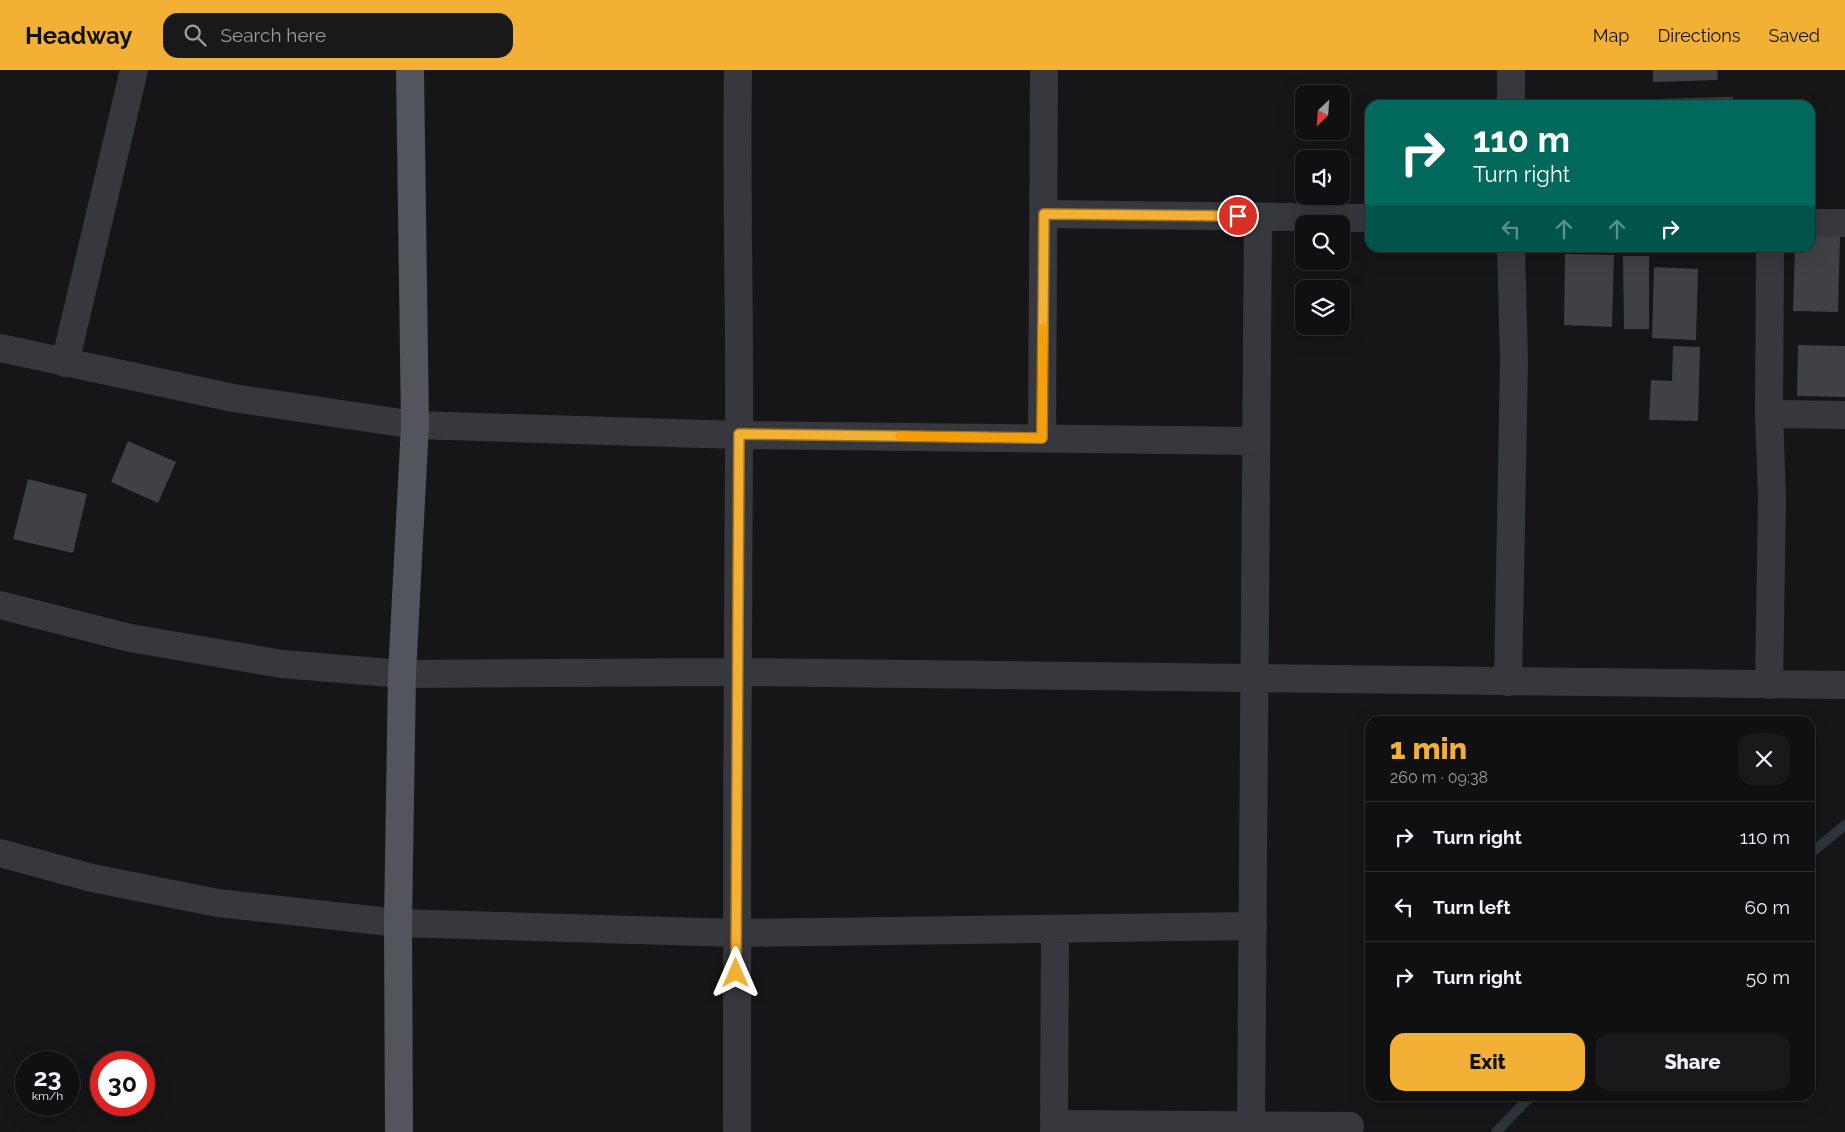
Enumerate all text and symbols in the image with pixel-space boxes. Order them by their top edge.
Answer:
search box [163,13,513,58]
text: Headway [25,21,133,50]
icon: search [181,21,209,49]
text: Search here [221,24,326,46]
text: Map [1593,25,1629,46]
text: Directions [1657,25,1741,46]
text: Saved [1769,25,1820,46]
north arrow [1295,85,1350,140]
map controls [1295,85,1350,335]
text: 110 m [1473,119,1570,160]
icon: right [1390,120,1455,185]
button: sound [1295,150,1350,205]
text: Turn right [1473,161,1570,187]
pin [1217,195,1259,237]
icon: arrive [1224,202,1252,230]
button: search [1295,215,1350,270]
icon: left [1497,215,1525,243]
icon: ahead [1550,215,1578,243]
icon: ahead [1603,215,1631,243]
icon: right [1656,215,1684,243]
button: layers [1295,280,1350,335]
text: 1 min [1390,731,1467,766]
button: close [1738,733,1790,785]
text: 260 m · 09:38 [1390,768,1488,787]
icon: right [1390,823,1418,851]
text: Turn right [1433,826,1522,848]
text: 110 m [1740,826,1790,848]
icon: left [1390,893,1418,921]
text: Turn left [1433,896,1510,918]
text: 60 m [1745,896,1790,918]
position arrow [709,946,761,998]
icon: right [1390,963,1418,991]
text: Turn right [1433,966,1522,988]
text: 50 m [1746,966,1790,988]
button: Exit [1390,1033,1585,1091]
button: Share [1595,1033,1790,1091]
speed limit sign: 30 [90,1051,155,1116]
text: 23 [33,1062,62,1092]
text: km/h [32,1089,63,1103]

